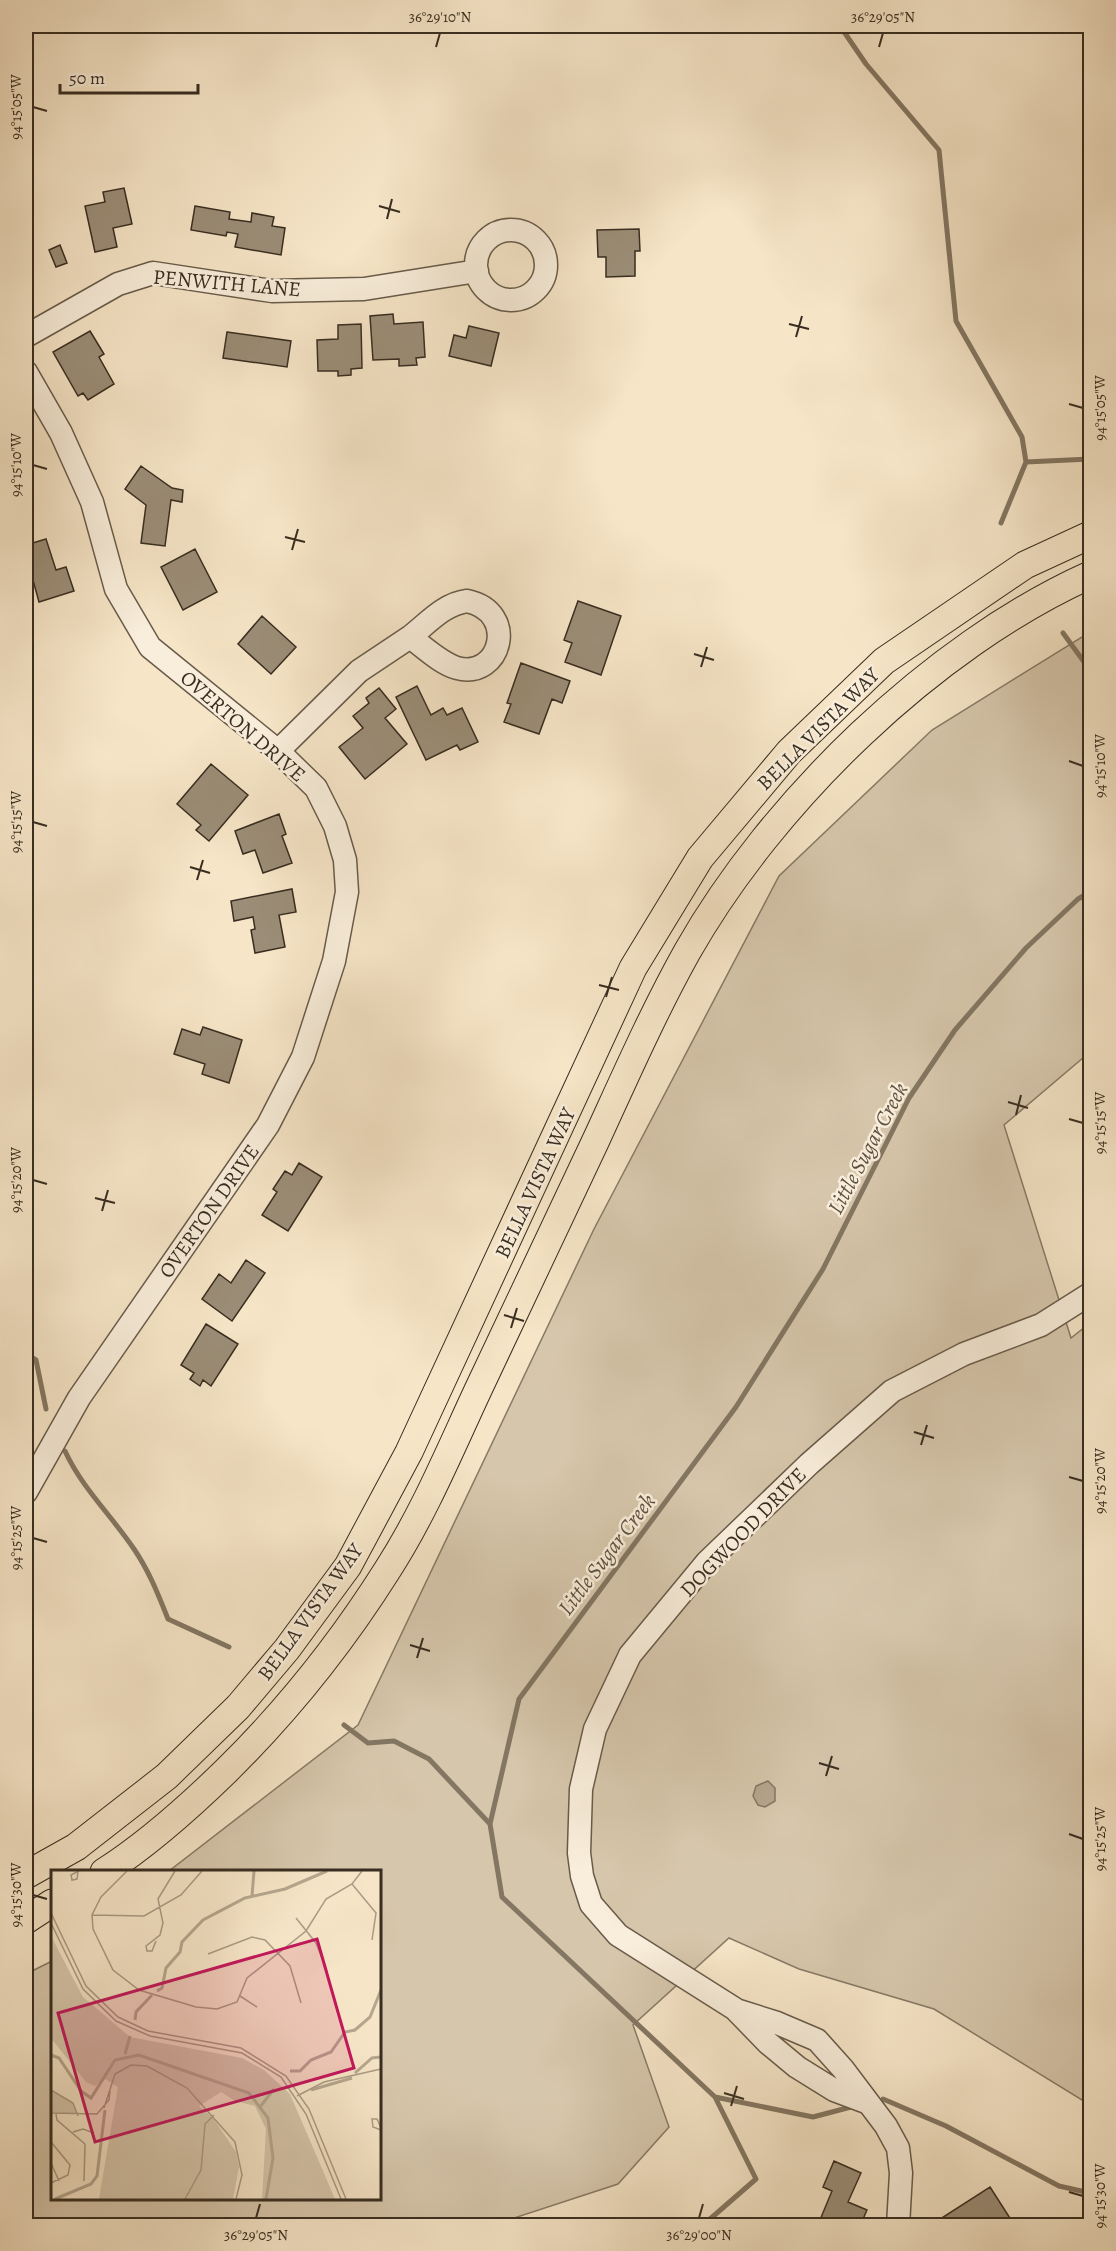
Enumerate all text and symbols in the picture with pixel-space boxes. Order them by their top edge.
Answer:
text: 36°29'10"N [409,7,472,27]
text: 36°29'05"N [851,7,915,27]
scale bar [60,57,198,95]
text: 50 m [69,66,105,90]
text: 94°15'05"W [6,74,26,140]
street label: PENWITH LANE [152,263,302,303]
text: 94°15'05"W [1090,375,1110,441]
text: 94°15'10"W [6,433,26,497]
street label: BELLA VISTA WAY [750,661,886,797]
street label: OVERTON DRIVE [174,664,312,788]
text: 94°15'10"W [1090,734,1110,798]
text: 94°15'15"W [6,791,26,853]
water label: Little Sugar Creek [821,1077,915,1220]
text: 94°15'15"W [1090,1092,1110,1154]
street label: BELLA VISTA WAY [488,1103,582,1263]
street label: OVERTON DRIVE [152,1139,266,1283]
text: 94°15'20"W [6,1147,26,1213]
text: 94°15'20"W [1090,1448,1110,1514]
street label: DOGWOOD DRIVE [674,1461,812,1603]
water label: Little Sugar Creek [551,1487,663,1622]
text: 94°15'25"W [6,1506,26,1570]
street label: BELLA VISTA WAY [251,1537,370,1686]
text: 94°15'25"W [1090,1807,1110,1871]
text: 94°15'30"W [6,1862,26,1928]
inset map [51,1870,381,2200]
text: 94°15'30"W [1090,2163,1110,2229]
text: 36°29'05"N [224,2225,288,2245]
text: 36°29'00"N [666,2225,732,2245]

